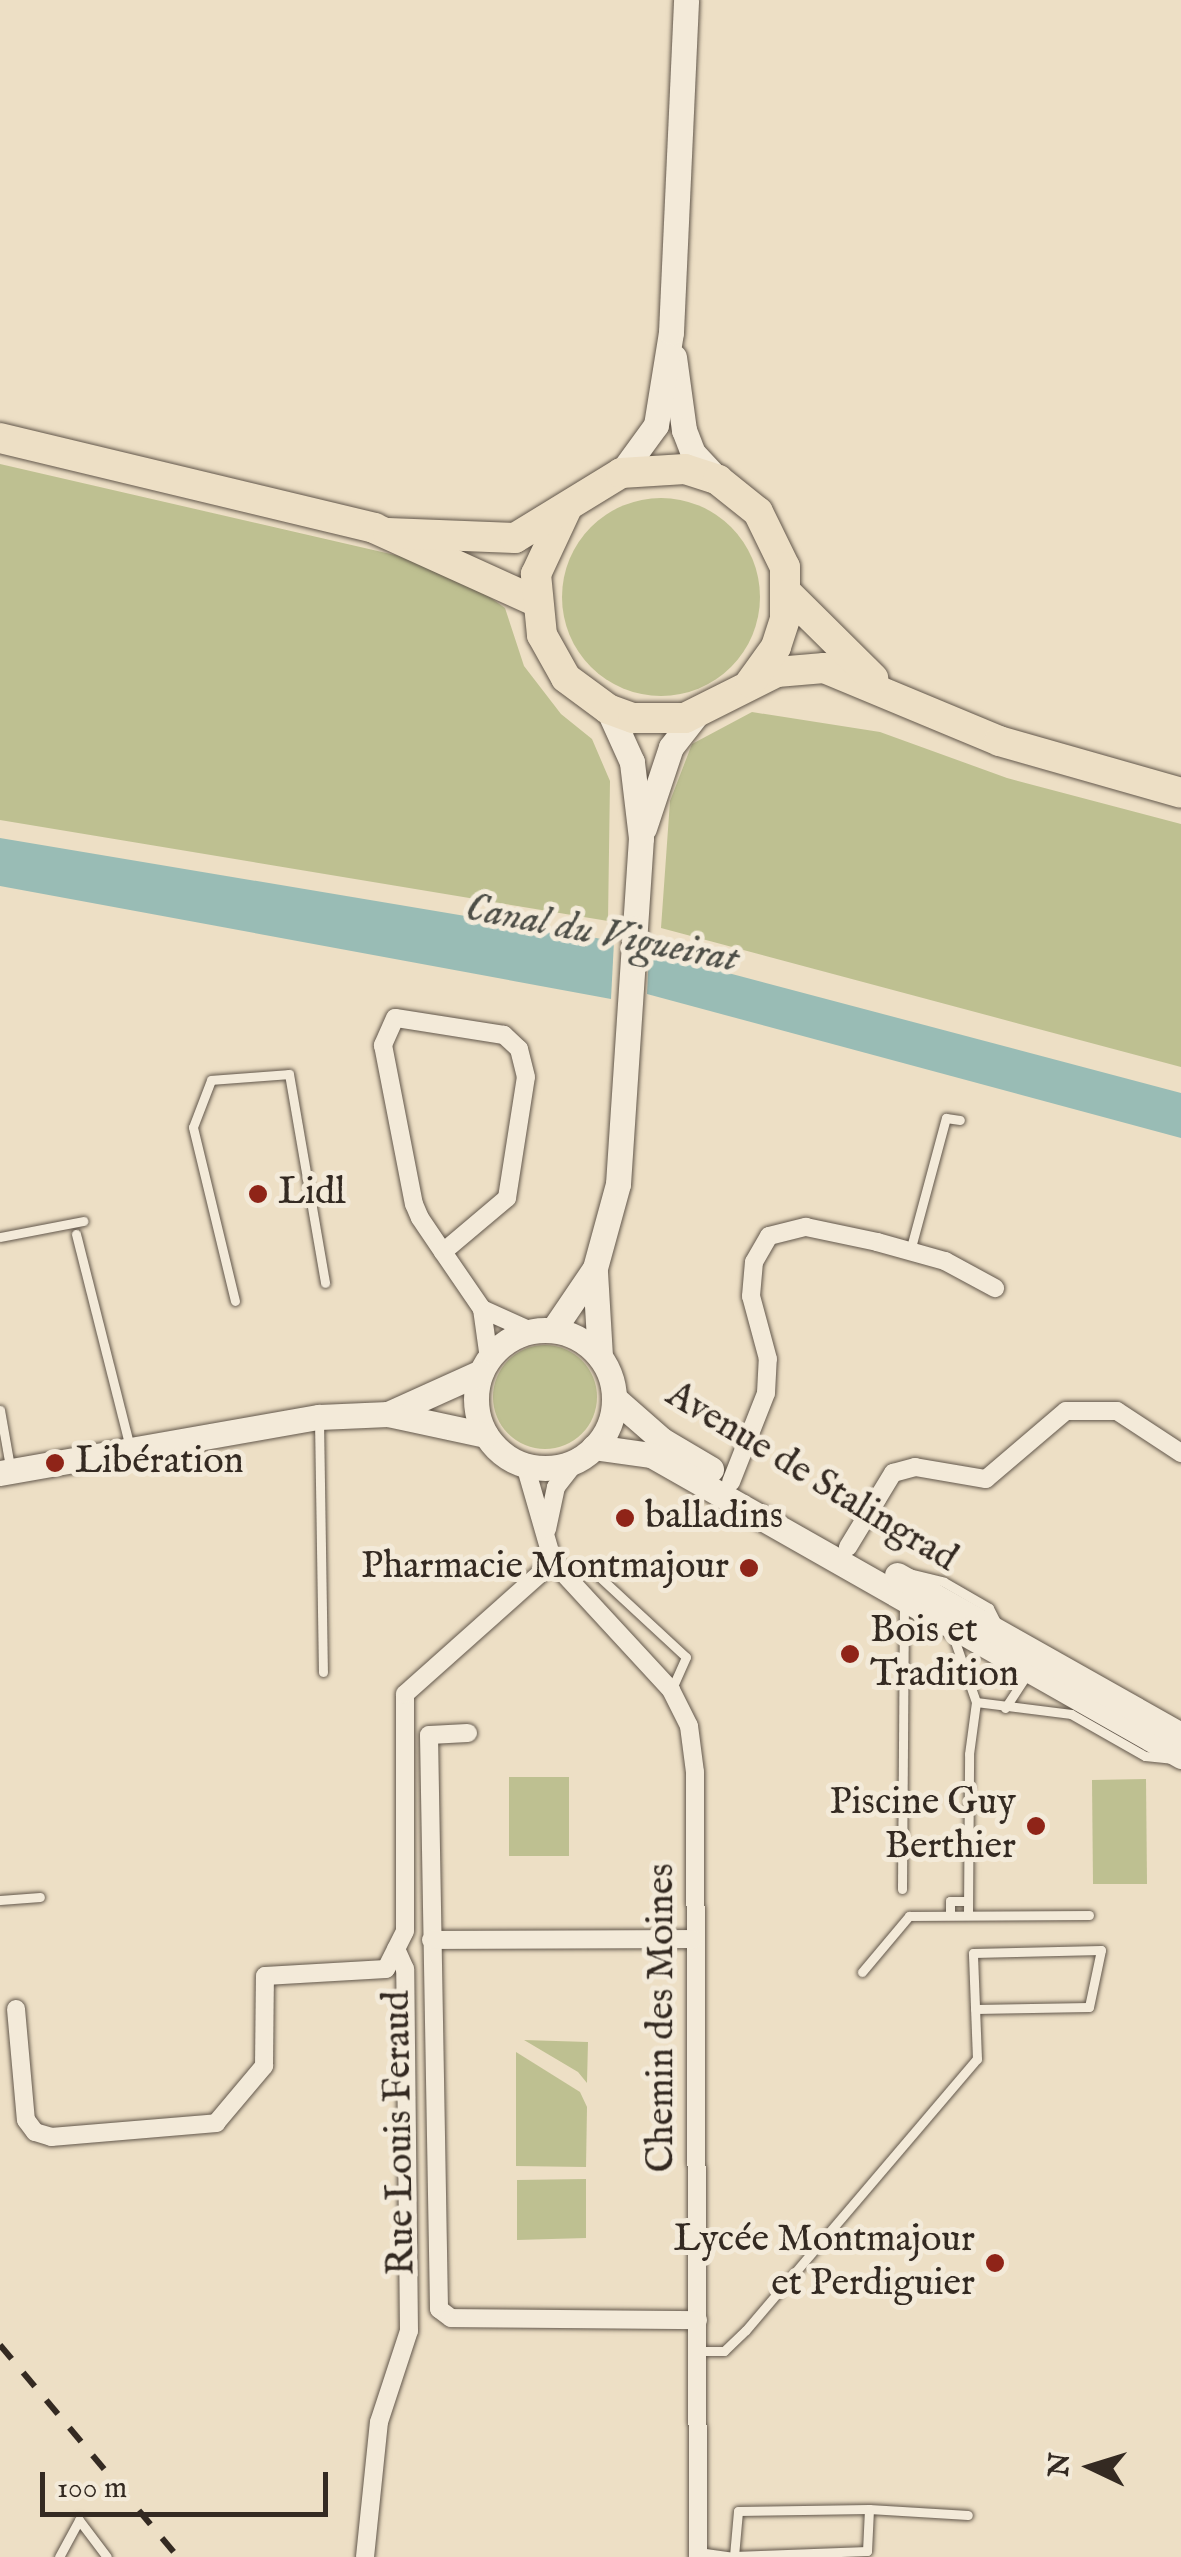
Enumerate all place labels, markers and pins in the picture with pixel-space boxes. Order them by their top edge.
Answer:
place label: Lidl [278,1171,346,1217]
marker: Lidl [247,1183,269,1205]
place label: Libération [75,1440,244,1486]
marker: Libération [44,1452,66,1474]
place label: balladins [645,1495,783,1541]
marker: balladins [614,1507,636,1529]
place label: Pharmacie Montmajour [361,1545,729,1591]
marker: Pharmacie Montmajour [738,1557,760,1579]
place label: Bois et Tradition [870,1609,1019,1698]
marker: Bois et Tradition [839,1643,861,1665]
place label: Piscine Guy Berthier [829,1781,1016,1870]
marker: Piscine Guy Berthier [1025,1815,1047,1837]
place label: Lycée Montmajour et Perdiguier [673,2218,975,2308]
marker: Lycée Montmajour et Perdiguier [984,2252,1006,2274]

